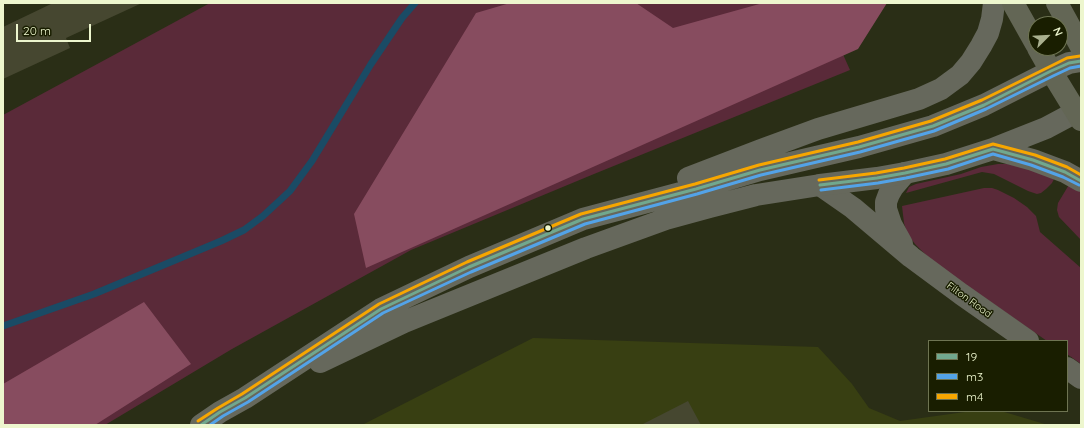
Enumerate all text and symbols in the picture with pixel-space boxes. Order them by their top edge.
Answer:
scale bar [18,16,93,42]
north arrow [1028,16,1068,56]
text: 20 m [23,23,51,38]
text: N [1050,25,1066,38]
unlabelled marker [543,223,553,233]
street label: Filton Road [944,280,994,320]
legend [928,340,1068,412]
text: 19 [966,349,977,364]
text: m3 [966,369,983,384]
text: m4 [966,389,983,404]

